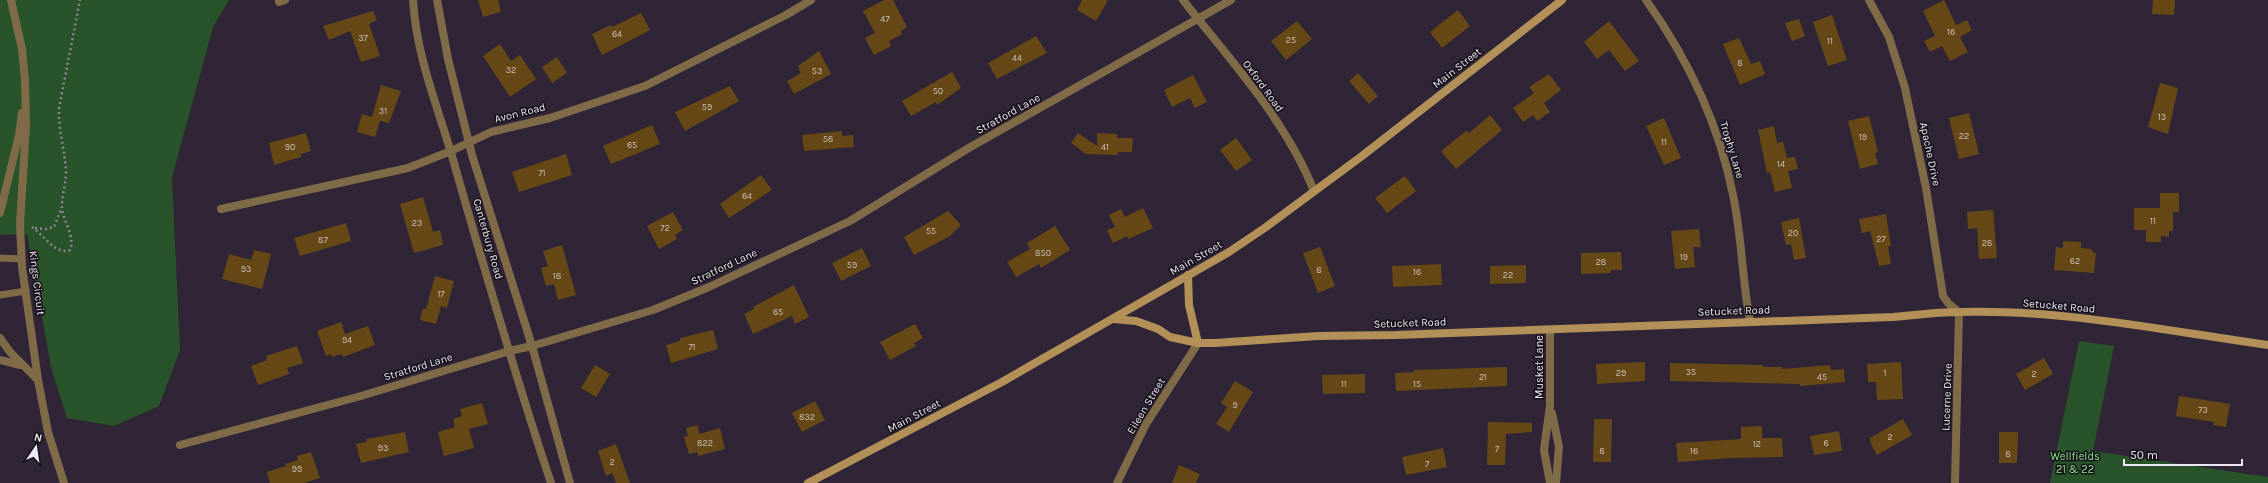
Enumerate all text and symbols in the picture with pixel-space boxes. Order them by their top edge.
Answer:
house number: 47 [880,14,890,24]
house number: 16 [1947,27,1955,37]
house number: 64 [612,29,622,39]
house number: 37 [358,33,369,43]
house number: 25 [1286,35,1296,45]
house number: 11 [1827,36,1833,46]
street label: Main Street [1430,45,1484,91]
house number: 44 [1012,53,1022,63]
street label: Oxford Road [1240,58,1286,114]
house number: 8 [1737,58,1743,68]
house number: 32 [506,65,516,75]
house number: 53 [812,66,822,76]
house number: 50 [933,86,943,96]
street label: Stratford Lane [974,91,1043,137]
street label: Avon Road [493,100,547,126]
house number: 59 [702,102,712,112]
house number: 31 [379,106,387,116]
house number: 13 [2158,112,2166,122]
street label: Trophy Lane [1717,120,1747,180]
street label: Apache Drive [1917,121,1943,188]
house number: 22 [1959,131,1969,141]
house number: 19 [1859,132,1867,142]
house number: 58 [823,134,834,144]
house number: 11 [1661,137,1667,147]
house number: 65 [627,140,637,150]
house number: 90 [285,142,295,152]
house number: 41 [1101,142,1109,152]
house number: 14 [1777,159,1785,169]
house number: 71 [538,168,546,178]
house number: 64 [742,191,752,201]
street label: Canterbury Road [470,197,506,281]
house number: 11 [2150,216,2156,226]
house number: 23 [412,218,422,228]
house number: 72 [660,223,670,233]
house number: 55 [926,226,936,236]
house number: 20 [1788,228,1798,238]
house number: 27 [1876,234,1886,244]
house number: 87 [318,235,329,245]
street label: Main Street [1168,238,1224,278]
house number: 28 [1982,238,1993,248]
street label: Stratford Lane [689,246,759,288]
house number: 850 [1035,248,1051,258]
street label: Kings Circuit [27,250,47,316]
house number: 19 [1680,252,1688,262]
house number: 62 [2070,256,2080,266]
house number: 28 [1596,257,1607,267]
house number: 59 [847,260,857,270]
house number: 93 [241,264,251,274]
house number: 8 [1316,265,1322,275]
house number: 16 [1413,267,1421,277]
house number: 22 [1503,270,1513,280]
house number: 18 [553,271,562,281]
house number: 17 [437,289,445,299]
street label: Setucket Road [2022,296,2096,316]
street label: Setucket Road [1697,303,1771,319]
house number: 65 [773,307,783,317]
street label: Setucket Road [1373,315,1447,331]
house number: 94 [342,335,352,345]
street label: Musket Lane [1533,335,1546,399]
house number: 71 [688,342,696,352]
street label: Stratford Lane [382,350,454,384]
street label: Lucerne Drive [1939,363,1955,431]
house number: 35 [1686,367,1696,377]
house number: 29 [1616,368,1626,378]
house number: 1 [1884,368,1887,378]
house number: 2 [2031,369,2037,379]
house number: 21 [1479,372,1487,382]
house number: 45 [1817,372,1827,382]
street label: Eileen Street [1124,376,1168,436]
house number: 11 [1341,379,1347,389]
house number: 15 [1413,379,1421,389]
street label: Main Street [885,397,943,435]
house number: 9 [1232,400,1238,410]
house number: 73 [2198,405,2208,415]
house number: 832 [799,412,815,422]
north arrow [16,427,56,467]
text: N [33,431,43,445]
house number: 2 [1887,432,1893,442]
house number: 822 [697,438,713,448]
house number: 6 [1823,438,1829,448]
house number: 12 [1753,439,1761,449]
scale bar [2124,441,2242,467]
house number: 93 [378,443,388,453]
house number: 7 [1495,444,1500,454]
house number: 8 [1599,446,1605,456]
house number: 16 [1690,446,1698,456]
text: 50 m [2130,448,2158,462]
house number: 8 [2005,449,2011,459]
park label: Wellfields 21 & 22 [2050,450,2100,476]
house number: 2 [609,457,615,467]
house number: 7 [1425,459,1430,469]
house number: 99 [292,464,302,474]

